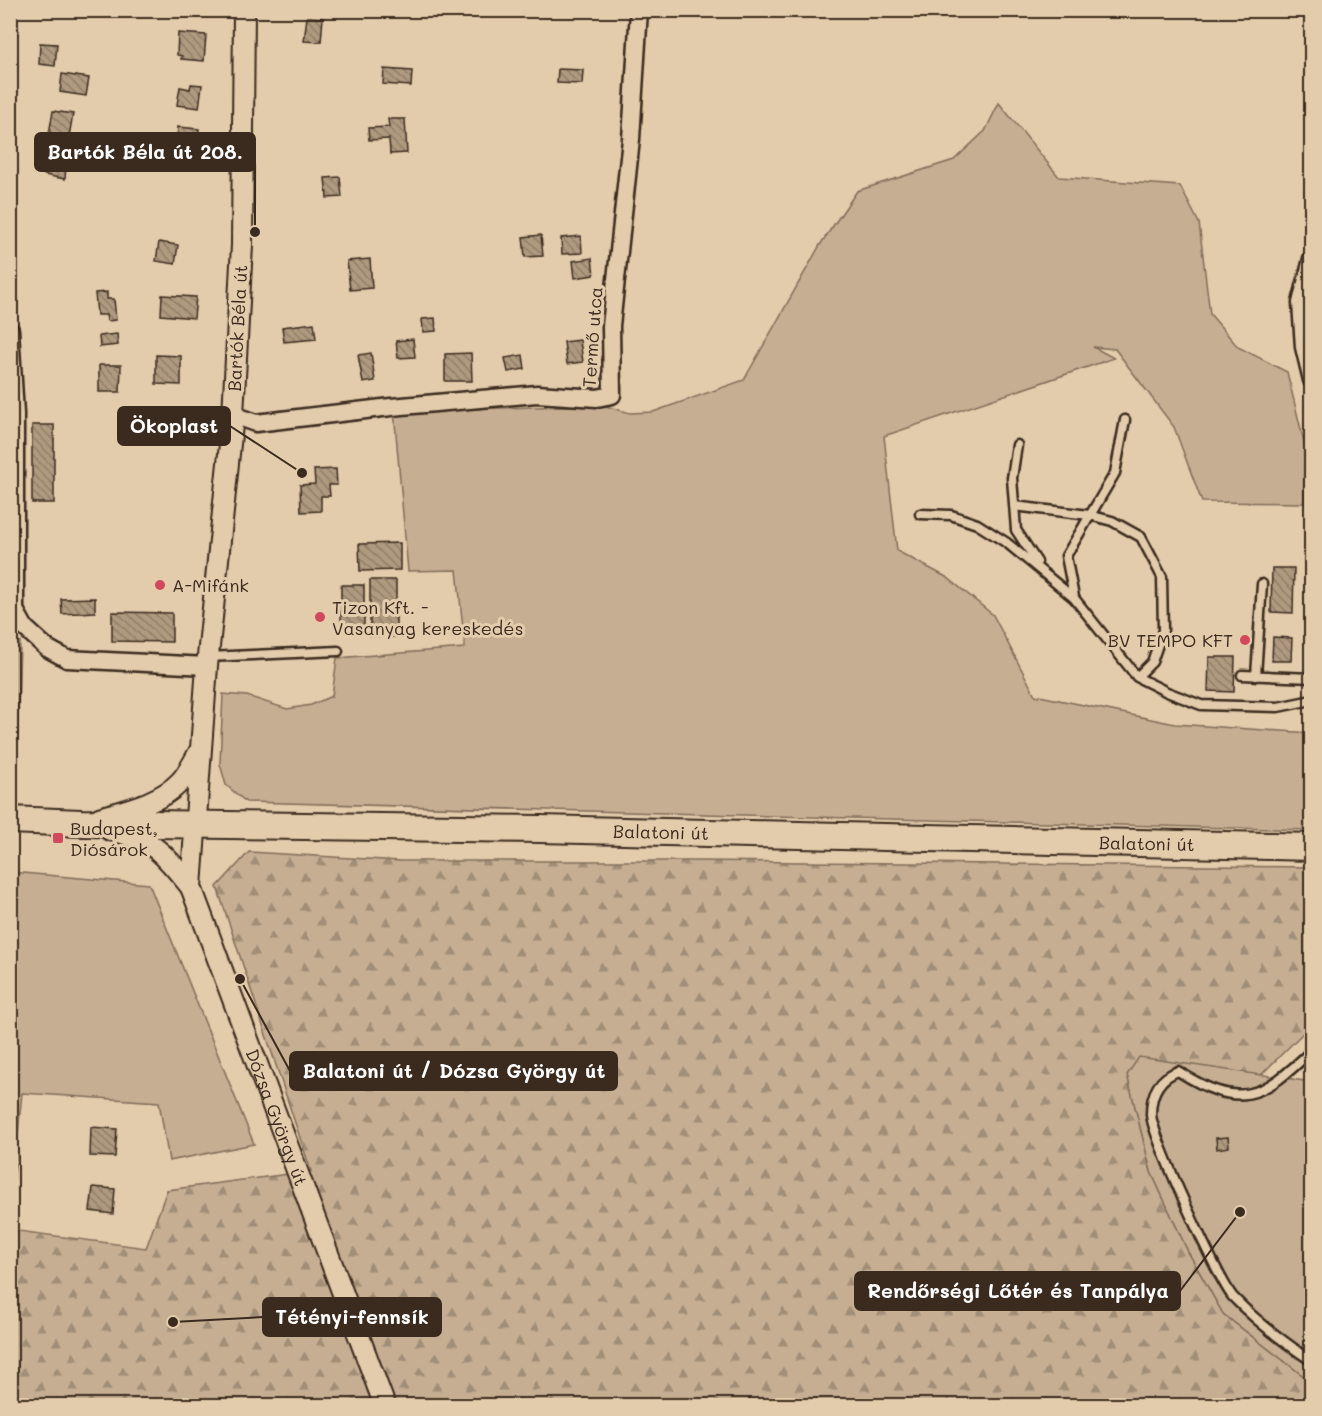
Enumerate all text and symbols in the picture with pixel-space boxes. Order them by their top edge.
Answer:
callout: Bartók Béla út 208. [35,133,255,171]
text: Bartók Béla út 208. [47,138,243,164]
street label: Bartók Béla út [222,264,252,392]
street label: Termő utca [577,286,607,388]
callout: Ökoplast [118,407,230,445]
text: Ökoplast [130,412,218,438]
place label: A-Mifánk [172,573,249,597]
marker: A-Mifánk [153,578,167,592]
place label: Tizon Kft. - Vasanyag kereskedés [332,595,524,640]
marker: Tizon Kft. - Vasanyag kereskedés [313,610,327,624]
place label: BV TEMPO KFT [1108,628,1233,652]
marker: BV TEMPO KFT [1238,633,1252,647]
place label: Budapest, Diósárok [70,816,158,861]
street label: Balatoni út [613,819,709,845]
street label: Balatoni út [1099,830,1195,856]
marker: Budapest, Diósárok [51,831,65,845]
street label: Dózsa György út [241,1045,314,1189]
callout: Balatoni út / Dózsa György út [290,1052,617,1090]
text: Balatoni út / Dózsa György út [303,1057,605,1083]
callout: Rendőrségi Lőtér és Tanpálya [855,1272,1180,1310]
text: Rendőrségi Lőtér és Tanpálya [867,1277,1169,1303]
callout: Tétényi-fennsík [263,1298,441,1336]
text: Tétényi-fennsík [275,1303,429,1329]

